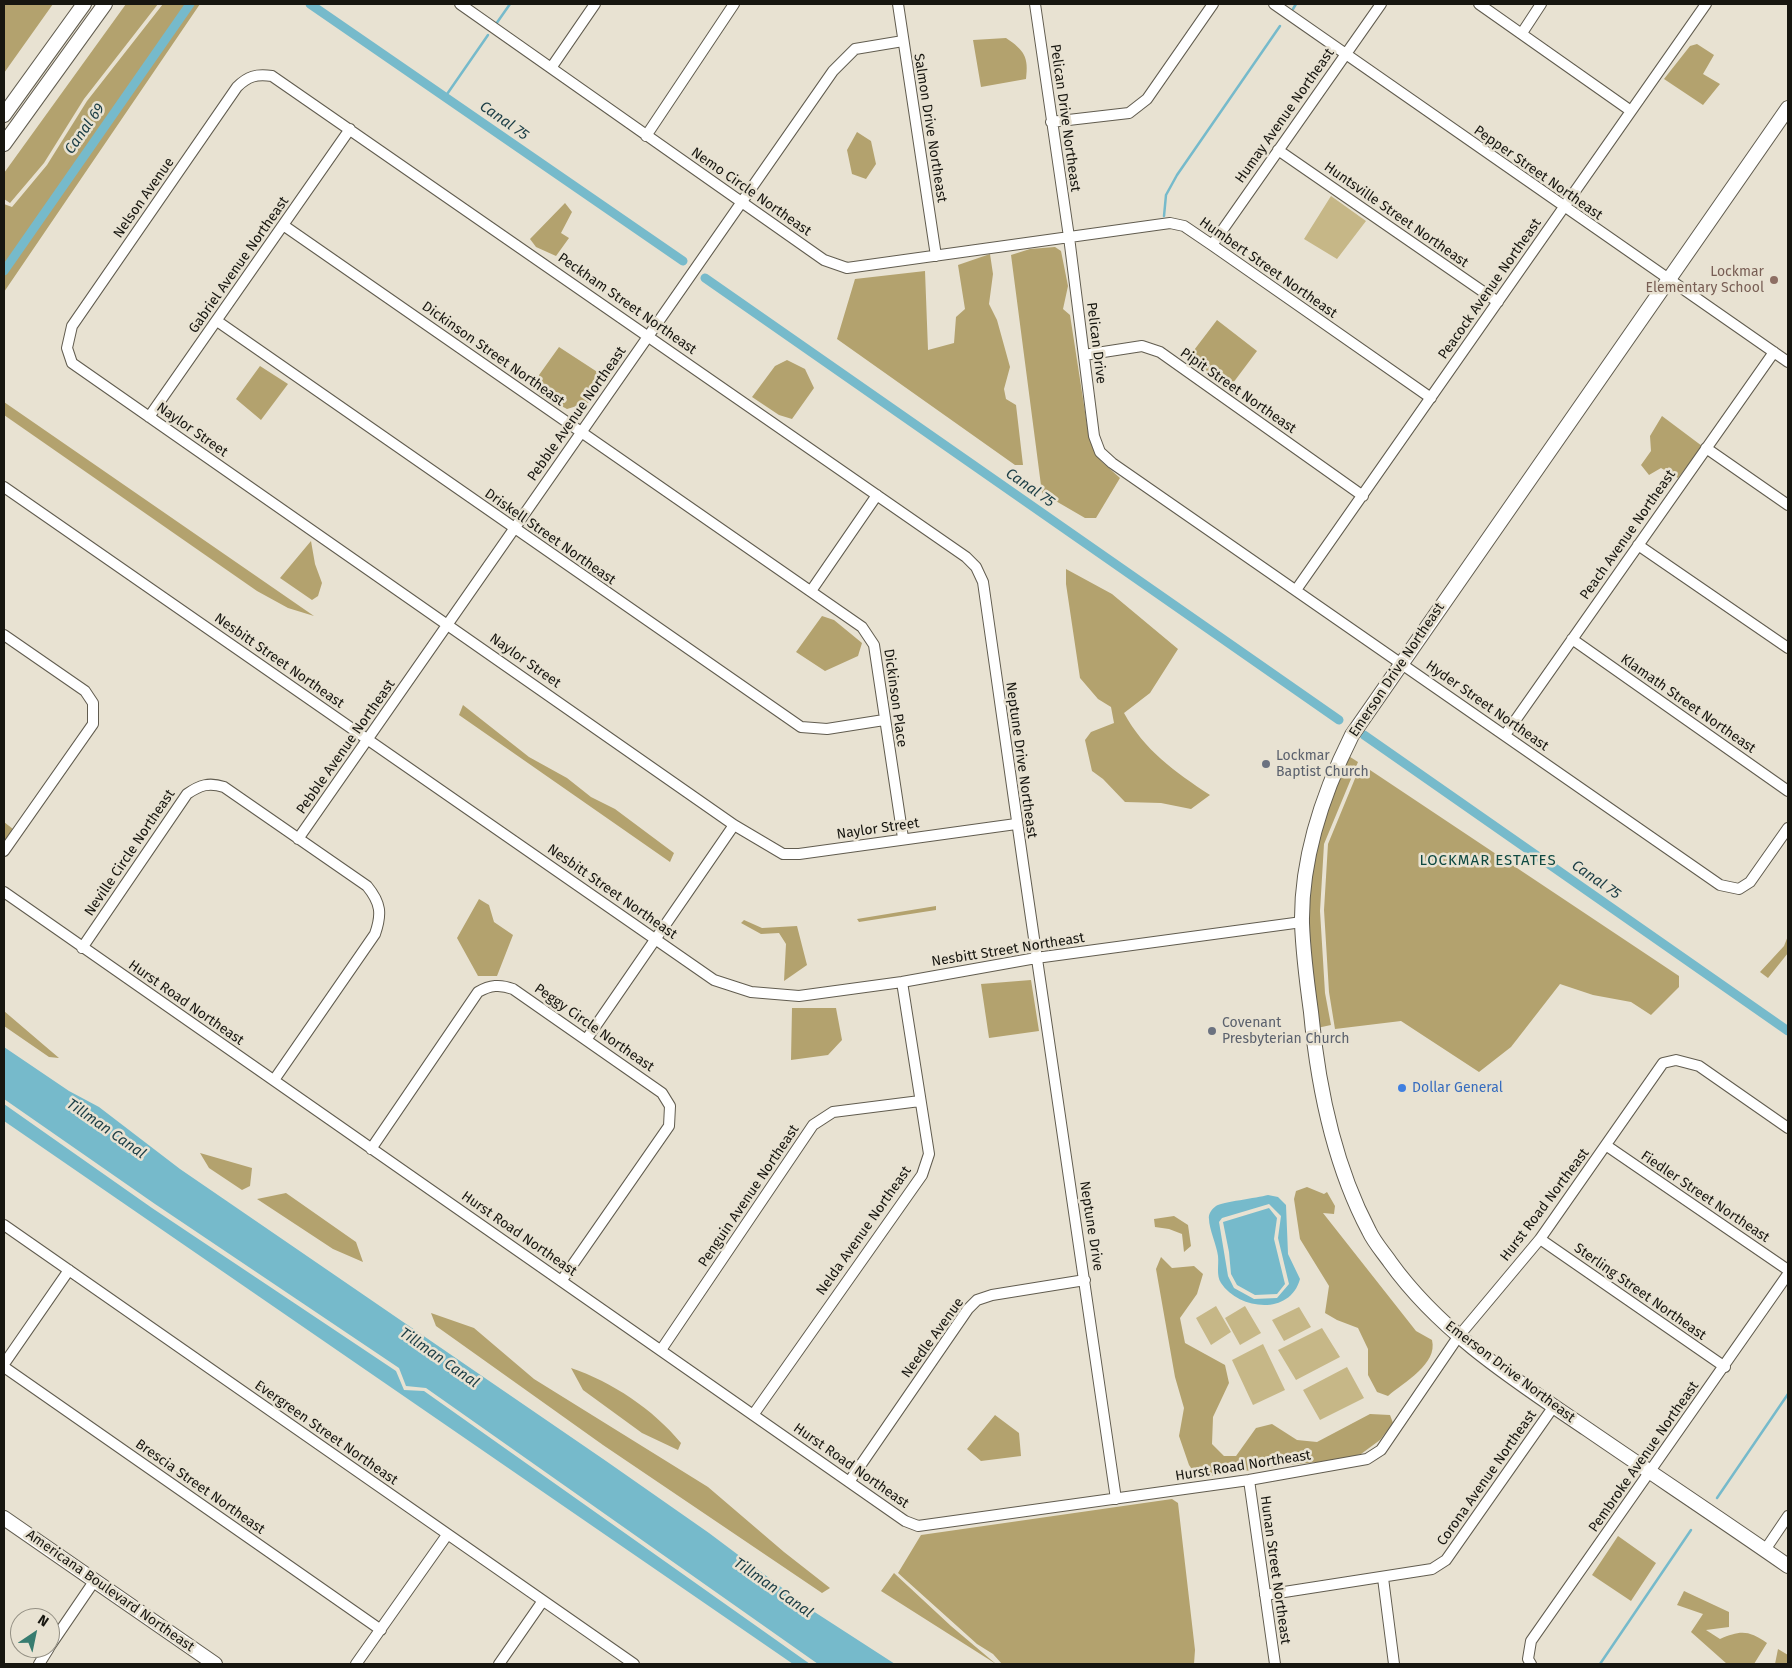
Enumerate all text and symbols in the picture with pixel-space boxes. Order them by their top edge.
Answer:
street label: Pelican Drive Northeast [1046,43,1084,193]
street label: Humay Avenue Northeast [1232,45,1338,187]
street label: Salmon Drive Northeast [910,52,950,204]
water label: Canal 75 [476,98,532,144]
water label: Canal 69 [61,100,109,158]
street label: Pepper Street Northeast [1470,122,1606,224]
street label: Nemo Circle Northeast [688,144,814,240]
street label: Nelson Avenue [110,155,178,241]
street label: Huntsville Street Northeast [1321,159,1471,271]
street label: Gabriel Avenue Northeast [185,194,293,336]
street label: Humbert Street Northeast [1196,214,1340,322]
street label: Peacock Avenue Northeast [1435,215,1545,363]
street label: Peckham Street Northeast [554,250,700,358]
place label: Lockmar Elementary School [1646,264,1764,296]
marker: Lockmar Elementary School [1768,274,1780,286]
street label: Dickinson Street Northeast [418,298,568,410]
street label: Pelican Drive [1083,301,1109,385]
street label: Pebble Avenue Northeast [524,343,630,485]
street label: Pipit Street Northeast [1177,345,1299,437]
street label: Naylor Street [153,399,231,461]
water label: Canal 75 [1002,465,1058,511]
street label: Peach Avenue Northeast [1577,467,1679,603]
street label: Driskell Street Northeast [481,485,619,589]
street label: Emerson Drive Northeast [1346,600,1448,740]
street label: Nesbitt Street Northeast [211,610,347,712]
street label: Naylor Street [486,630,564,692]
street label: Dickinson Place [880,648,910,748]
street label: Klamath Street Northeast [1617,651,1759,757]
street label: Hyder Street Northeast [1422,657,1552,755]
street label: Pebble Avenue Northeast [293,676,399,818]
street label: Neptune Drive Northeast [1002,681,1040,839]
place label: Lockmar Baptist Church [1276,748,1369,780]
marker: Lockmar Baptist Church [1260,758,1272,770]
street label: Neville Circle Northeast [81,786,179,920]
street label: Naylor Street [836,815,920,843]
street label: Nesbitt Street Northeast [544,841,680,943]
district label: LOCKMAR ESTATES [1418,852,1558,870]
water label: Canal 75 [1568,857,1624,903]
street label: Nesbitt Street Northeast [930,930,1086,970]
street label: Hurst Road Northeast [125,957,247,1049]
street label: Peggy Circle Northeast [531,980,657,1076]
place label: Covenant Presbyterian Church [1222,1015,1349,1048]
marker: Covenant Presbyterian Church [1206,1025,1218,1037]
place label: Dollar General [1412,1080,1503,1096]
marker: Dollar General [1396,1082,1408,1094]
water label: Tillman Canal [63,1095,149,1163]
street label: Penguin Avenue Northeast [695,1122,803,1270]
street label: Hurst Road Northeast [1497,1145,1593,1265]
street label: Fiedler Street Northeast [1637,1148,1773,1246]
street label: Nelda Avenue Northeast [813,1163,915,1299]
street label: Neptune Drive [1076,1180,1106,1272]
street label: Hurst Road Northeast [458,1188,580,1280]
street label: Sterling Street Northeast [1571,1240,1709,1344]
street label: Needle Avenue [898,1295,968,1381]
street label: Emerson Drive Northeast [1442,1318,1578,1426]
water label: Tillman Canal [396,1324,482,1392]
street label: Evergreen Street Northeast [251,1377,401,1489]
street label: Pembroke Avenue Northeast [1585,1378,1703,1536]
street label: Corona Avenue Northeast [1434,1407,1540,1549]
street label: Hurst Road Northeast [790,1420,912,1512]
street label: Brescia Street Northeast [132,1436,268,1538]
street label: Hurst Road Northeast [1174,1447,1312,1485]
street label: Hunan Street Northeast [1256,1495,1294,1645]
street label: Americana Boulevard Northeast [23,1526,197,1656]
water label: Tillman Canal [730,1554,816,1622]
north arrow [10,1608,60,1658]

